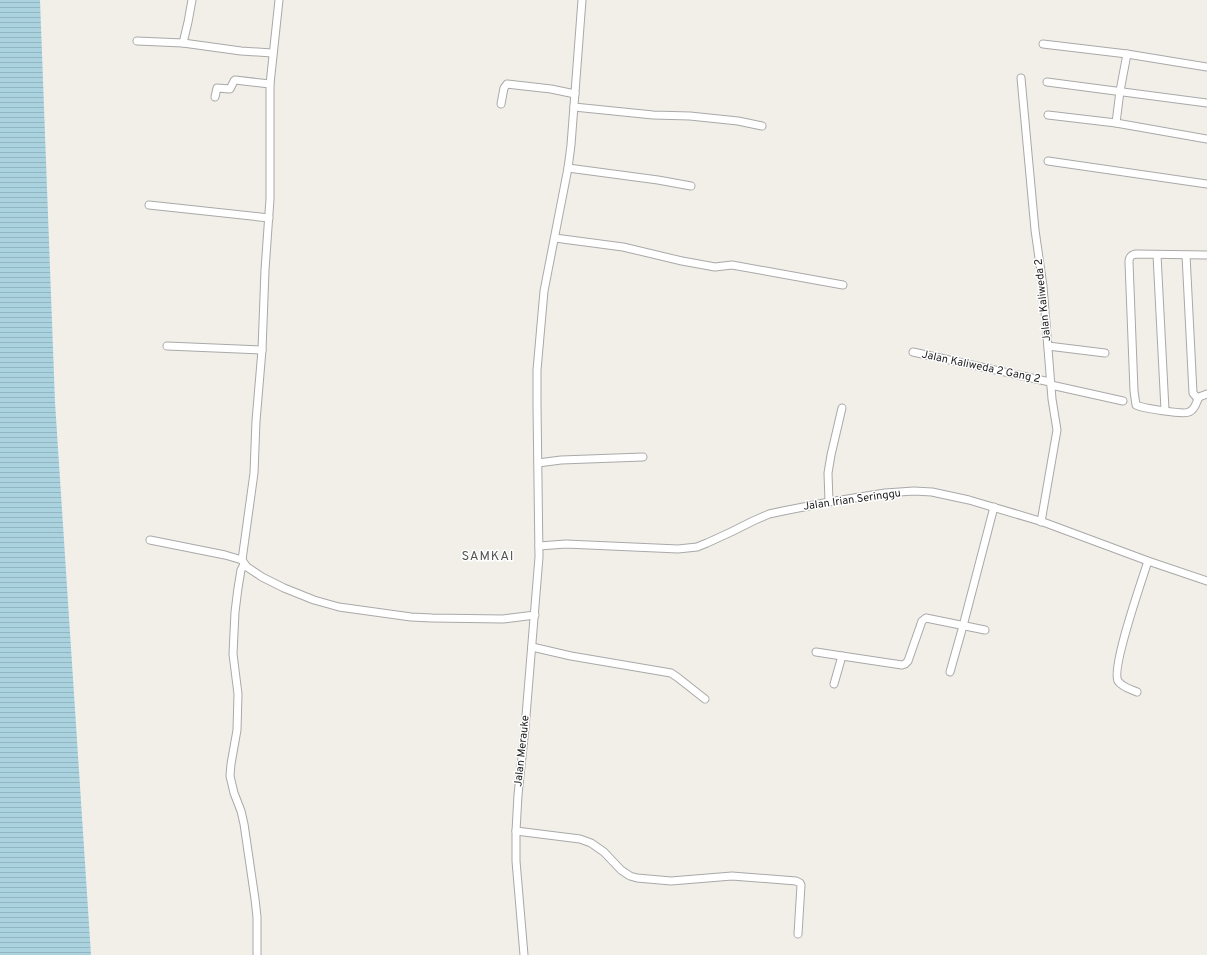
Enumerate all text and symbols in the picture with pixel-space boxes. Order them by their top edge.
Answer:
street label: Jalan Kaliweda 2 [1032,258,1054,342]
street label: Jalan Kaliweda 2 Gang 2 [920,348,1042,386]
street label: Jalan Irian Seringgu [802,486,902,514]
district label: SAMKAI [461,549,515,565]
street label: Jalan Merauke [511,715,533,787]

